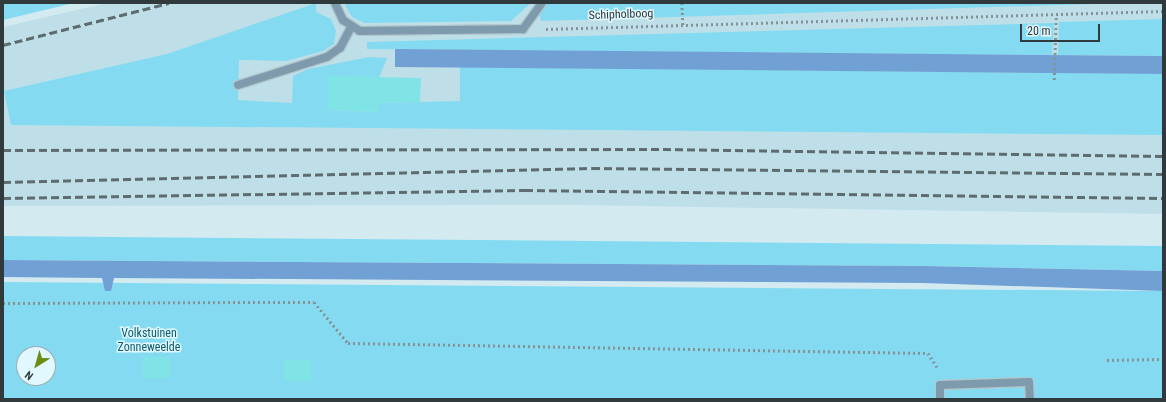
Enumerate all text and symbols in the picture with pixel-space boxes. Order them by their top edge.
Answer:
street label: Schipholboog [588,7,654,23]
scale bar [1022,16,1102,42]
text: 20 m [1027,24,1051,38]
park label: Volkstuinen Zonneweelde [118,327,180,355]
north arrow [16,346,56,386]
text: N [22,368,36,382]

